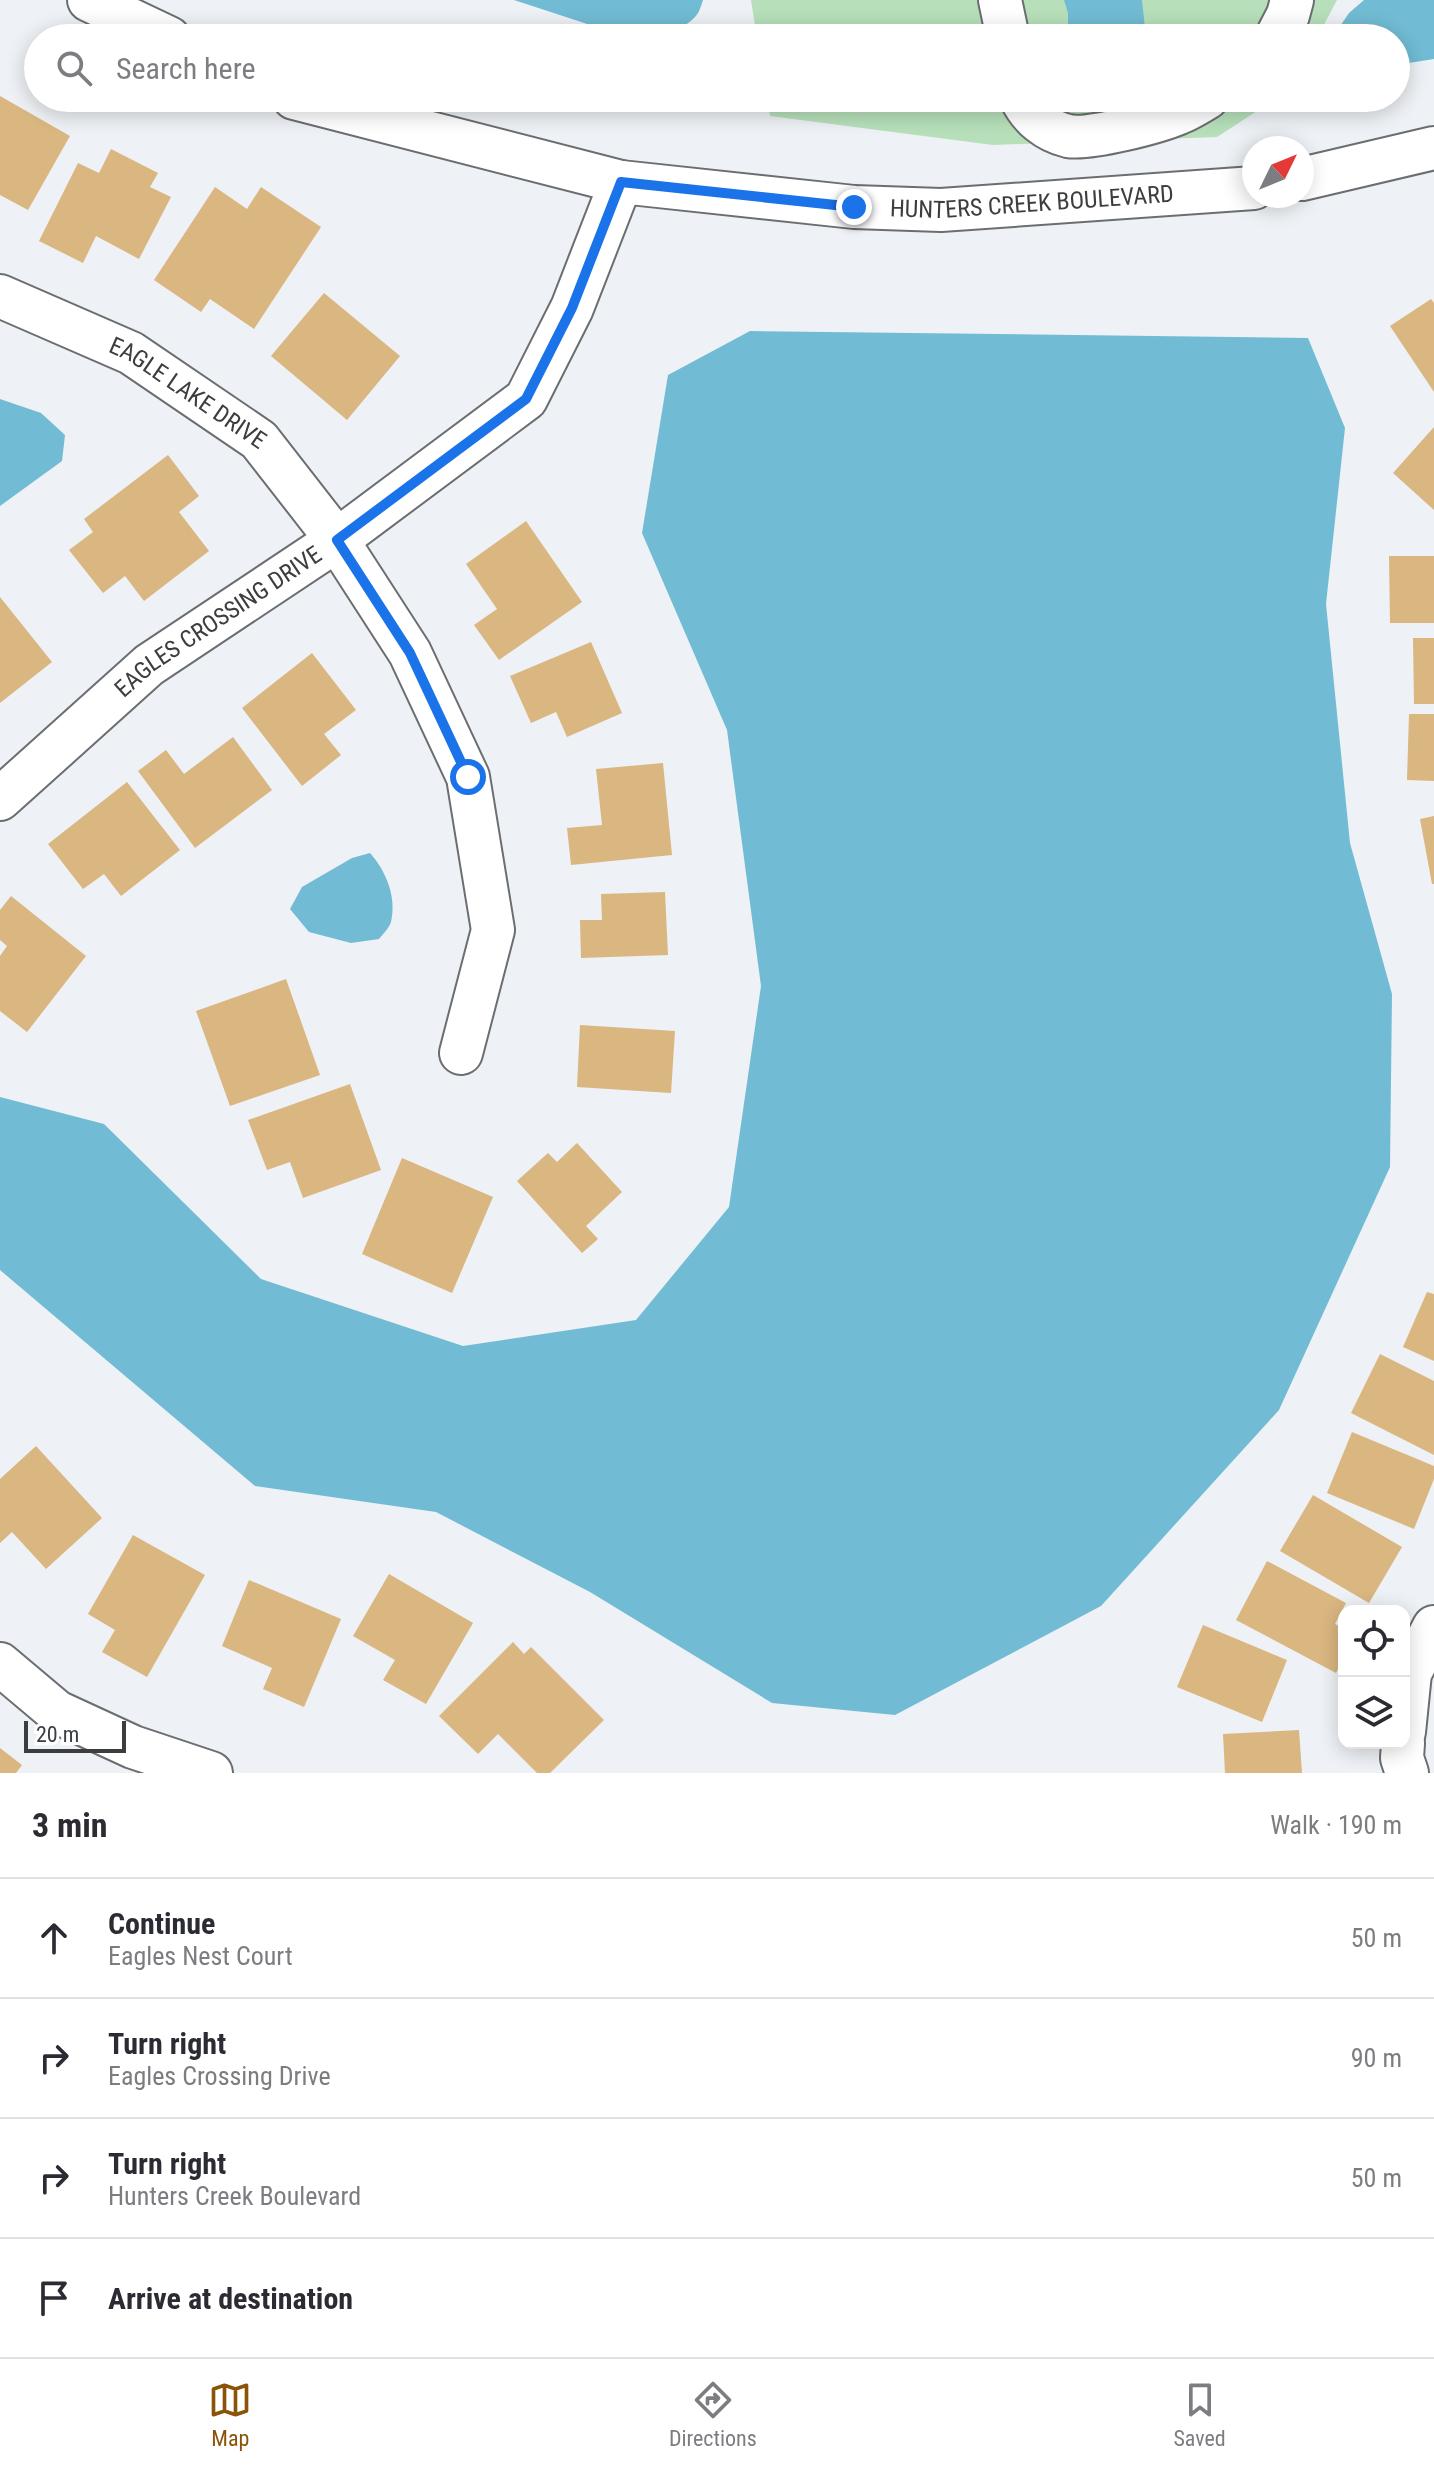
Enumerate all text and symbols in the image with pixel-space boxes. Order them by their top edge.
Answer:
search box [24,24,1410,112]
icon: search [52,46,96,90]
text: Search here [116,51,256,86]
north arrow [1242,136,1314,208]
street label: HUNTERS CREEK BOULEVARD [889,180,1174,224]
route end [836,189,872,225]
street label: EAGLE LAKE DRIVE [105,331,272,455]
street label: EAGLES CROSSING DRIVE [109,540,327,703]
route start [450,759,486,795]
map controls [1338,1605,1410,1749]
button: locate [1338,1605,1410,1677]
button: layers [1338,1677,1410,1749]
scale bar [24,1717,126,1753]
text: 20 m [36,1722,79,1747]
text: 3 min [32,1805,108,1845]
text: Walk · 190 m [1270,1810,1402,1840]
text: Continue [108,1906,215,1941]
icon: ahead [32,1916,76,1960]
text: 50 m [1351,1923,1402,1953]
text: Eagles Nest Court [108,1941,293,1971]
text: Turn right [108,2026,226,2061]
icon: right [32,2036,76,2080]
text: 90 m [1351,2043,1402,2073]
text: Eagles Crossing Drive [108,2061,331,2091]
text: Turn right [108,2146,226,2181]
icon: right [32,2156,76,2200]
text: 50 m [1351,2163,1402,2193]
text: Hunters Creek Boulevard [108,2181,361,2211]
icon: arrive [32,2276,76,2320]
text: Arrive at destination [108,2281,353,2316]
tab: Map [208,2378,252,2451]
tab: Directions [669,2378,757,2451]
tab: Saved [1173,2378,1226,2451]

